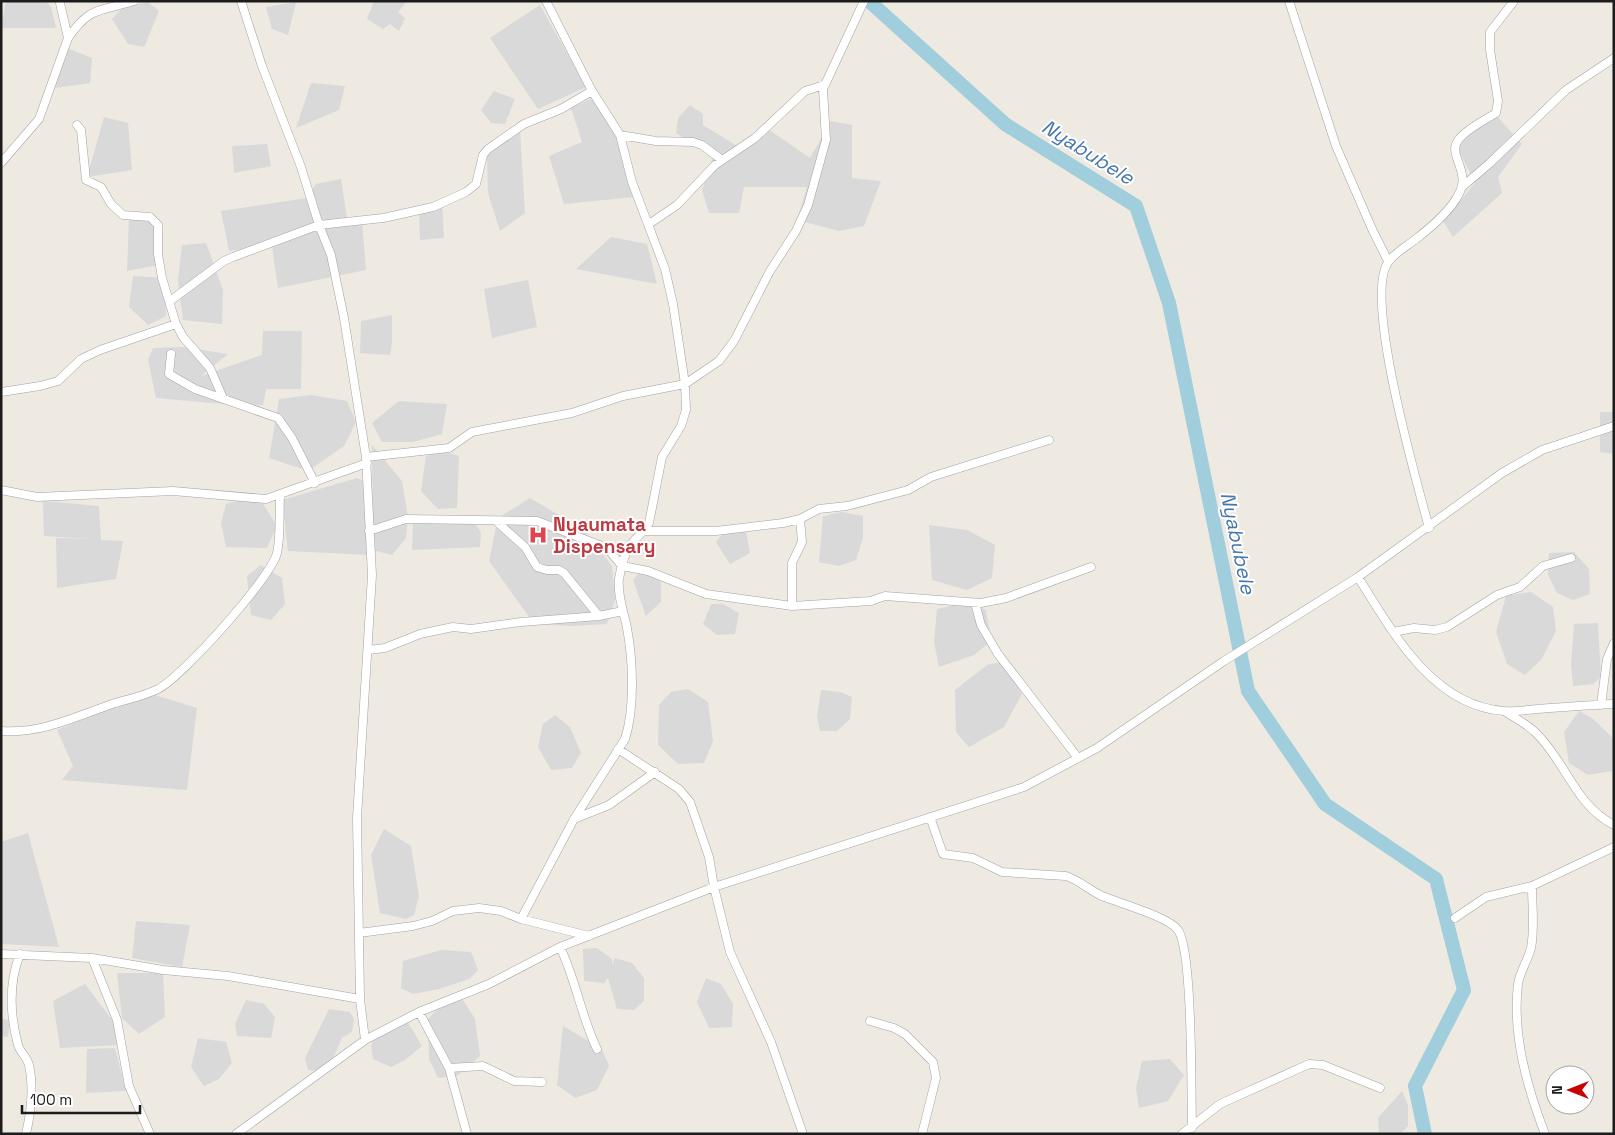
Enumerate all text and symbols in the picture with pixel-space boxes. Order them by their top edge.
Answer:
water label: Nyabubele [1037,114,1140,191]
water label: Nyabubele [1215,490,1262,598]
place label: Nyaumata Dispensary [553,512,656,559]
hospital icon: Nyaumata Dispensary [527,524,549,546]
north arrow [1545,1065,1595,1115]
scale bar [22,1082,140,1114]
text: N [1548,1085,1566,1095]
text: 100 m [30,1090,72,1109]

